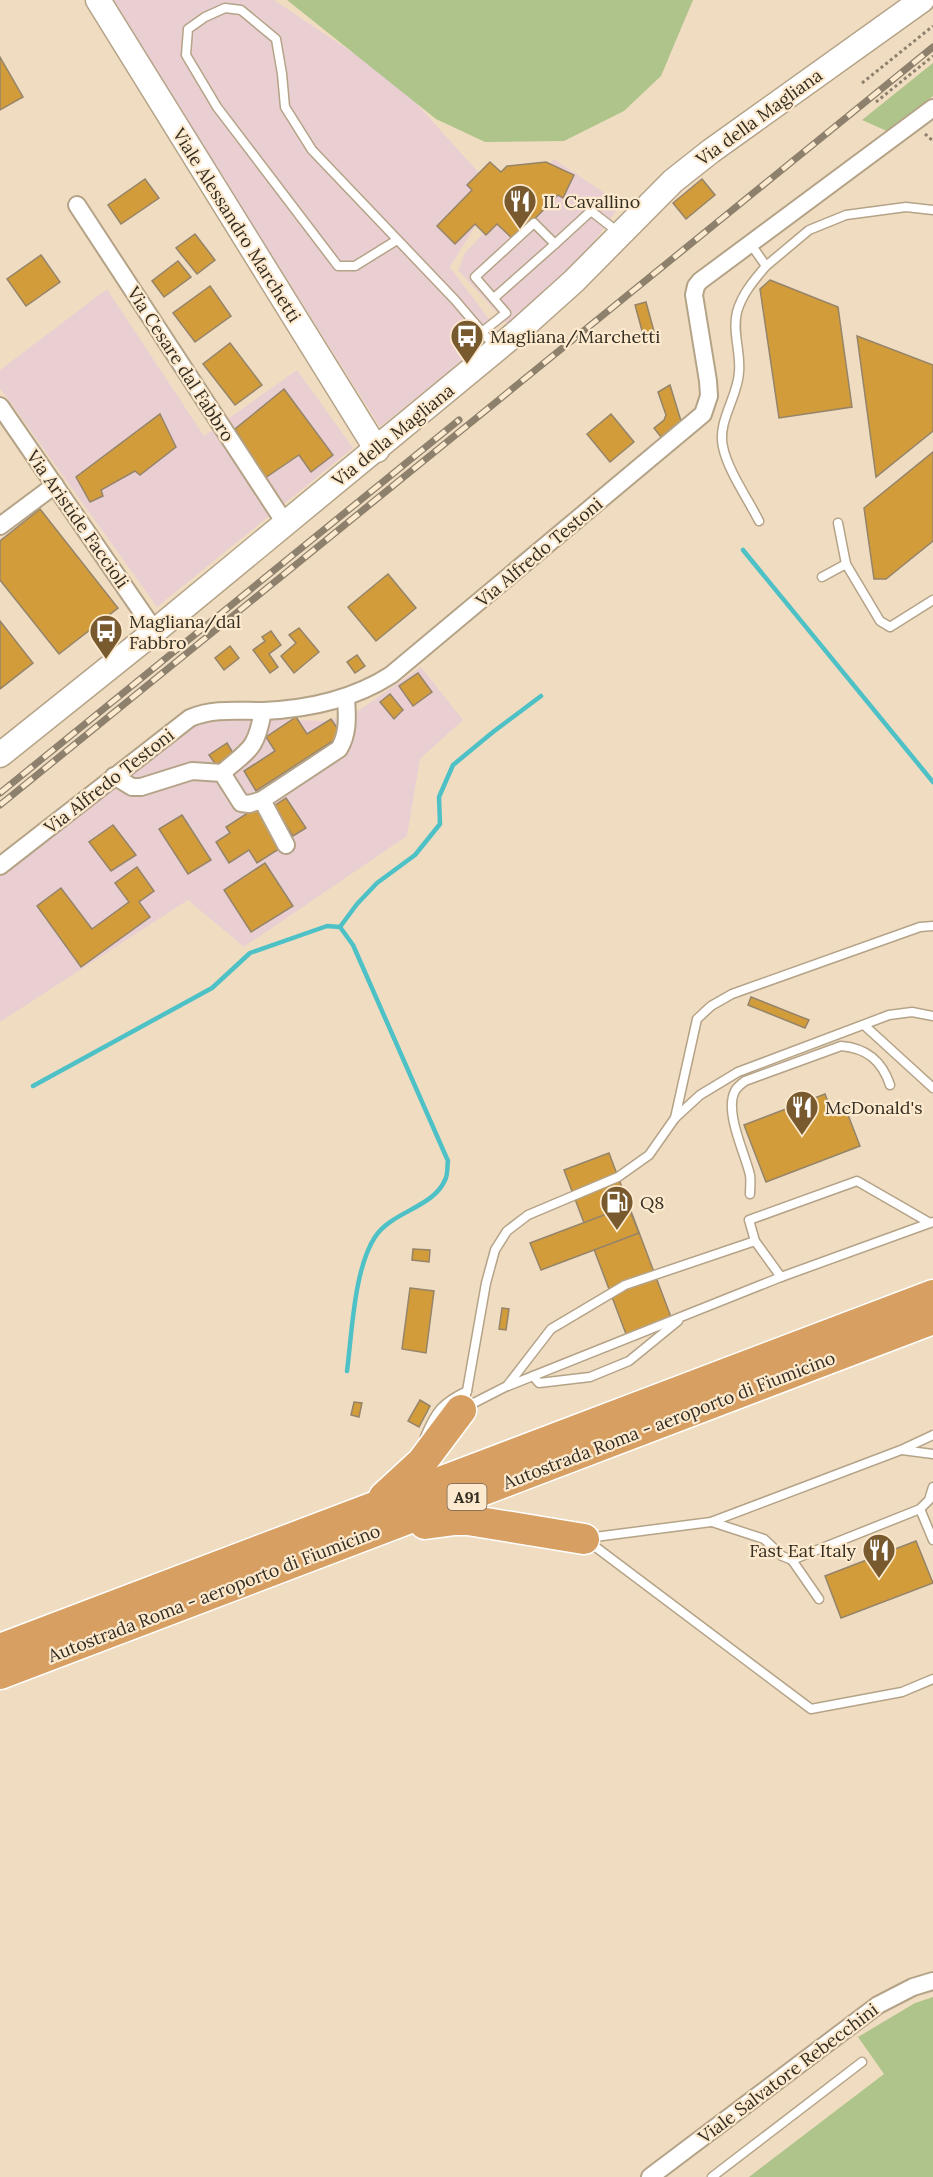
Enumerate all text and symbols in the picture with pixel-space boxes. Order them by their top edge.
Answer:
street label: Via della Magliana [691,63,827,171]
street label: Viale Alessandro Marchetti [167,123,306,326]
restaurant icon: IL Cavallino [502,183,538,230]
place label: IL Cavallino [543,190,640,213]
street label: Via Cesare dal Fabbro [122,281,240,446]
bus stop icon: Magliana/Marchetti [449,318,485,365]
place label: Magliana/Marchetti [490,325,660,348]
street label: Via della Magliana [326,379,459,492]
street label: Via Aristide Faccioli [21,445,134,592]
street label: Via Alfredo Testoni [470,492,607,612]
place label: Magliana/dal Fabbro [129,610,241,654]
bus stop icon: Magliana/dal Fabbro [88,613,124,660]
street label: Via Alfredo Testoni [39,723,178,839]
restaurant icon: McDonald's [784,1089,820,1136]
place label: McDonald's [825,1096,923,1119]
fuel station icon: Q8 [599,1184,635,1231]
place label: Q8 [640,1191,664,1214]
street label: Autostrada Roma - aeroporto di Fiumicino [499,1346,838,1495]
road number: A91 [448,1484,486,1510]
street label: Autostrada Roma - aeroporto di Fiumicino [44,1519,383,1668]
restaurant icon: Fast Eat Italy [861,1532,897,1579]
place label: Fast Eat Italy [749,1539,856,1562]
street label: Viale Salvatore Rebecchini [693,1998,882,2149]

